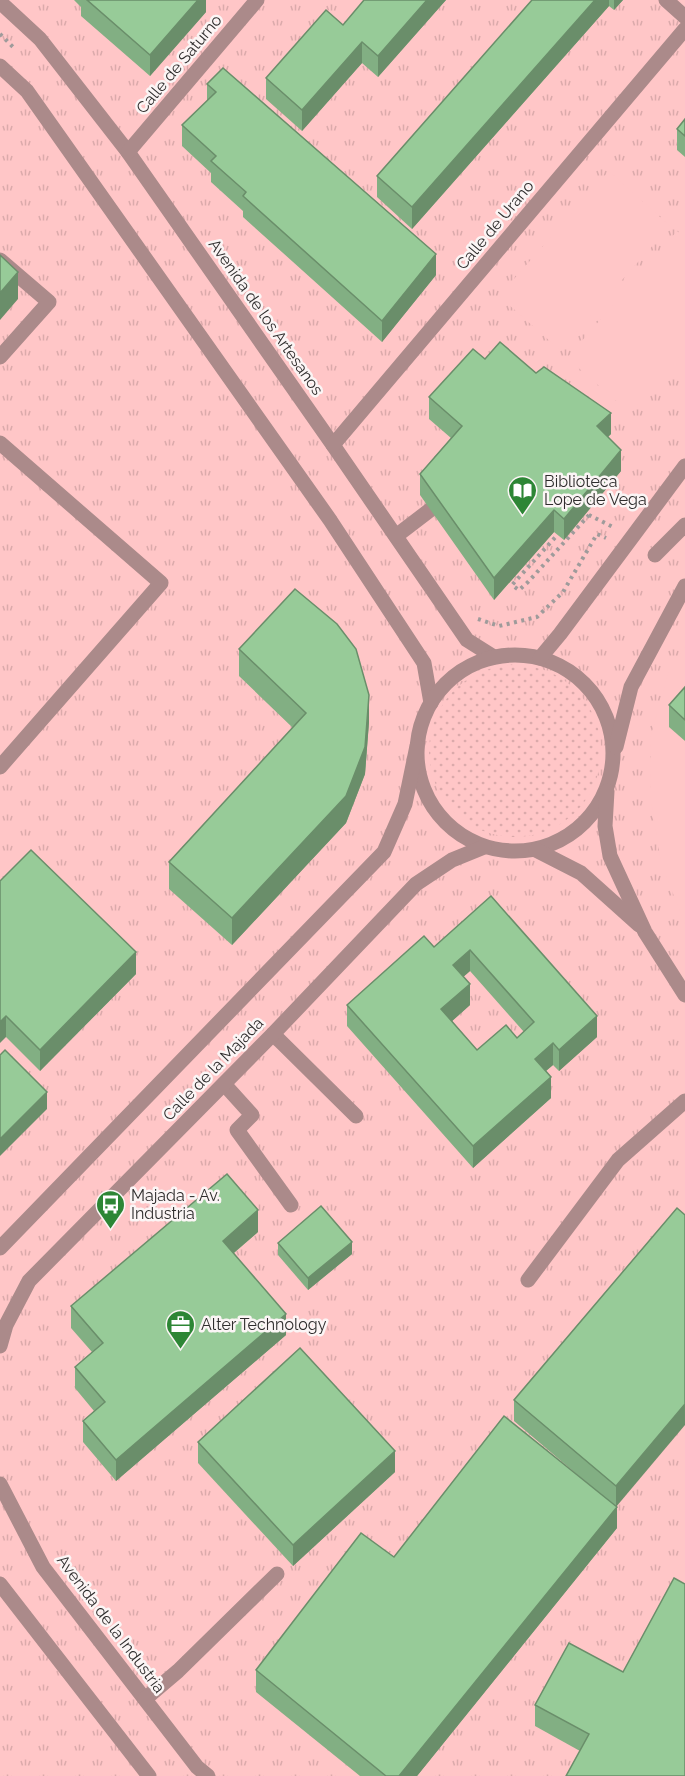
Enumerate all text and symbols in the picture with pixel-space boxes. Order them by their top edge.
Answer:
street label: Calle de Saturno [132,11,226,117]
street label: Calle de Urano [452,177,538,273]
street label: Avenida de los Artesanos [205,235,327,399]
place label: Biblioteca Lope de Vega [544,472,647,509]
library icon: Biblioteca Lope de Vega [507,474,539,516]
street label: Calle de la Majada [159,1013,267,1125]
place label: Majada - Av. Industria [131,1186,220,1223]
bus stop icon: Majada - Av. Industria [94,1188,126,1230]
office icon: Alter Technology [164,1308,196,1350]
place label: Alter Technology [201,1315,327,1334]
street label: Avenida de la Industria [53,1551,169,1697]

